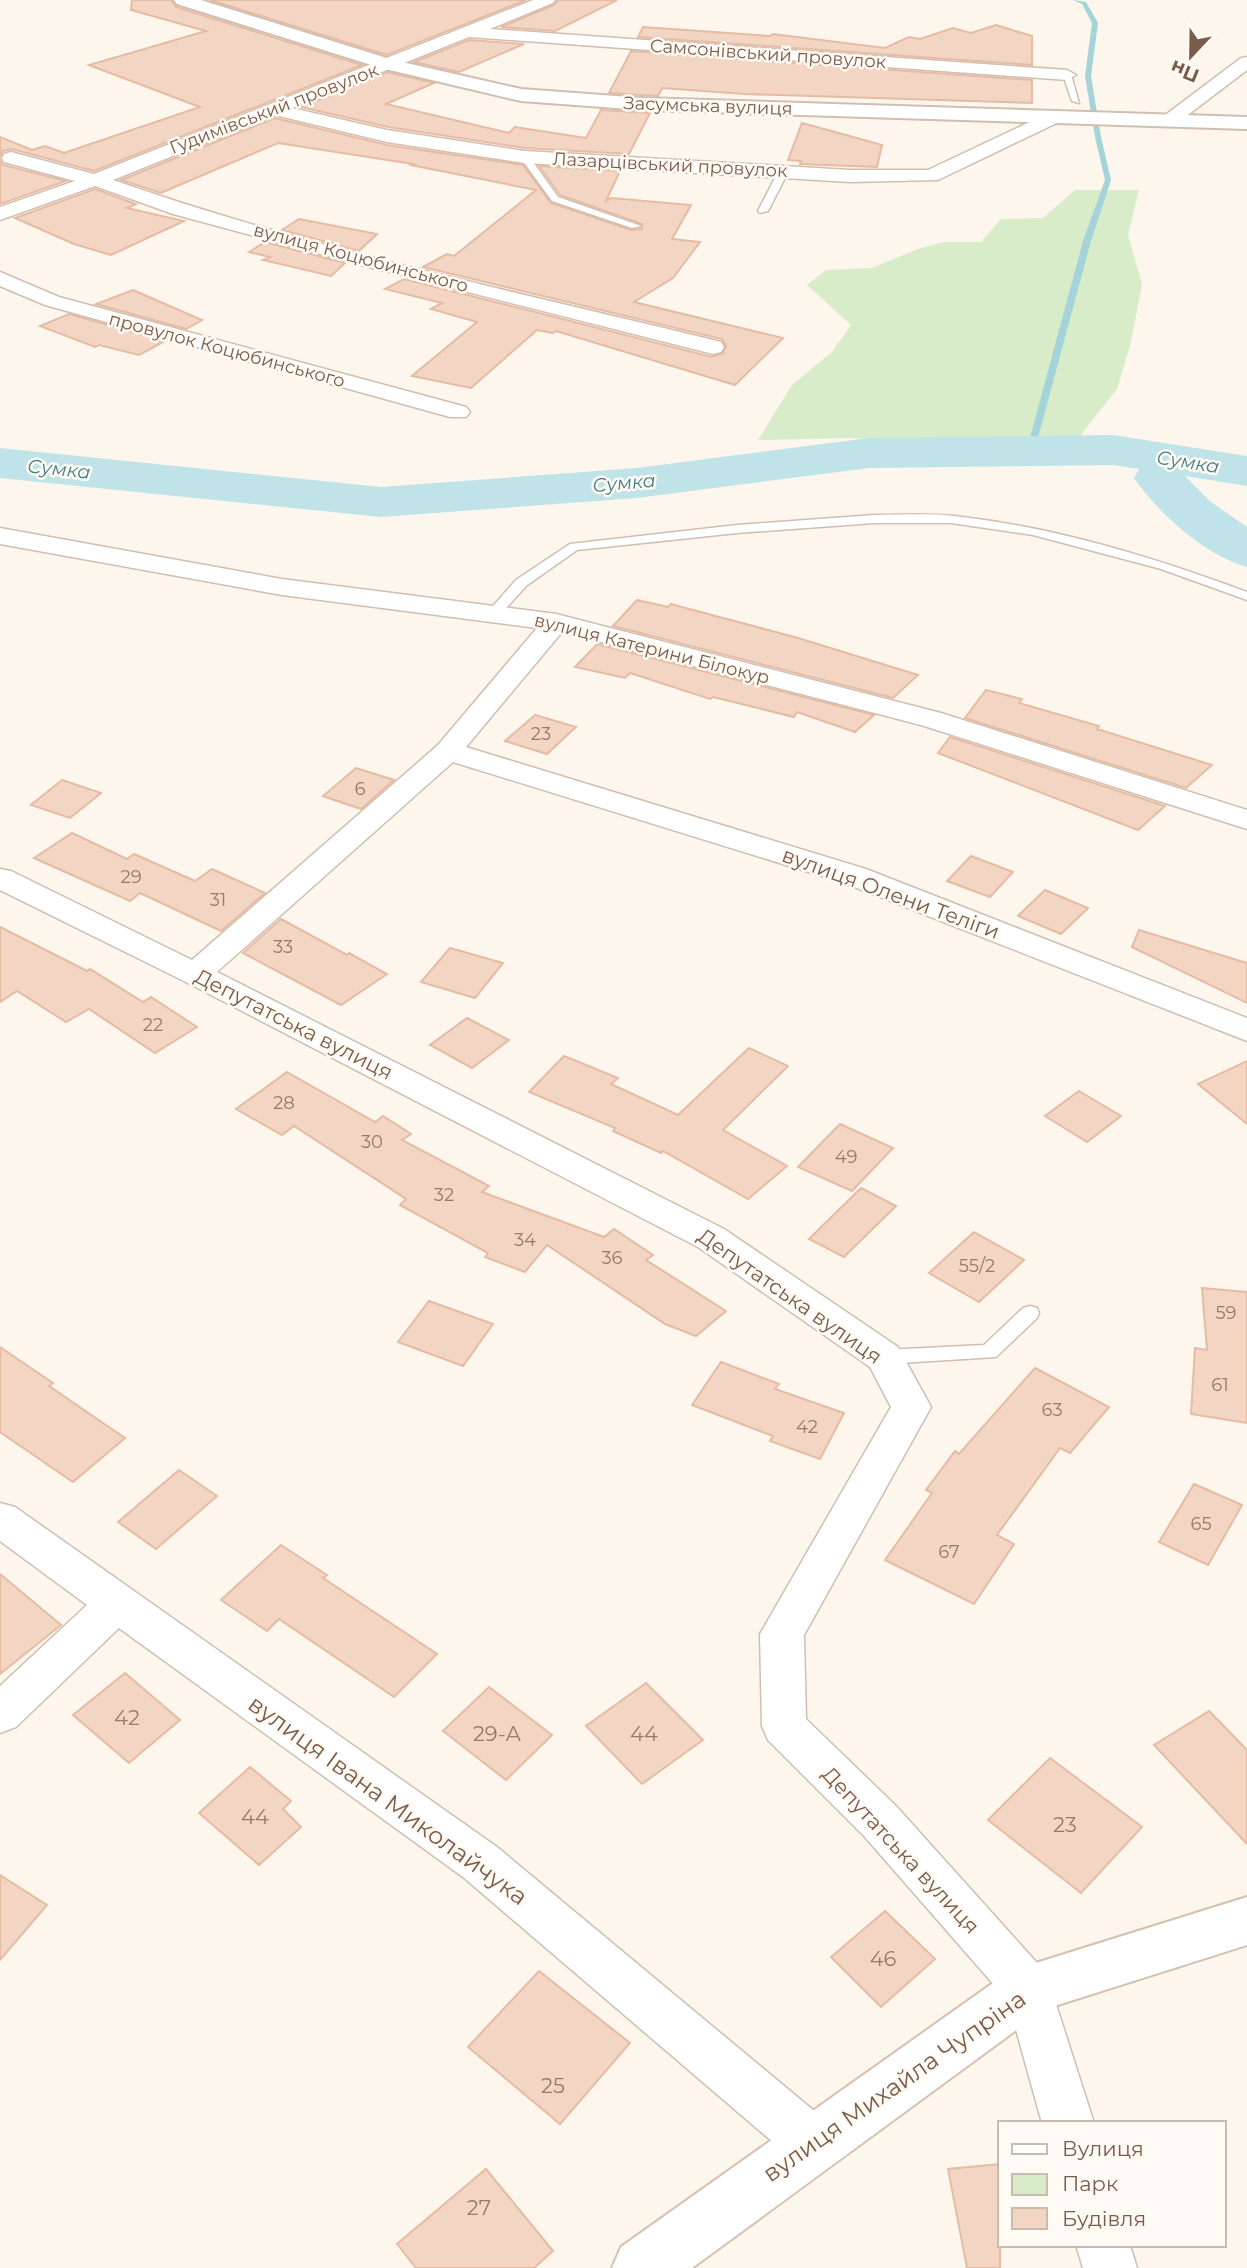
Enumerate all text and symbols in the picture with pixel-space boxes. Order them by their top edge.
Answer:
north arrow [1156,21,1226,91]
street label: Самсонівський провулок [649,35,887,73]
text: Пн [1167,55,1202,87]
street label: Гудимівський провулок [166,59,382,159]
street label: Засумська вулиця [623,92,793,120]
street label: Лазарцівський провулок [552,148,789,182]
street label: вулиця Коцюбинського [251,219,471,297]
street label: провулок Коцюбинського [106,308,348,392]
water label: Сумка [1155,446,1221,478]
water label: Сумка [26,454,92,484]
water label: Сумка [591,469,657,497]
street label: вулиця Катерини Білокур [532,609,772,689]
house number: 23 [531,723,551,745]
house number: 6 [355,778,366,800]
street label: вулиця Олени Теліги [779,842,1003,944]
house number: 29 [120,866,142,888]
house number: 31 [210,889,226,911]
house number: 33 [273,936,293,958]
street label: Депутатська вулиця [191,963,397,1085]
house number: 22 [143,1014,163,1036]
house number: 28 [273,1092,295,1114]
house number: 30 [361,1131,383,1153]
house number: 49 [835,1146,857,1168]
house number: 32 [434,1184,454,1206]
street label: Депутатська вулиця [693,1223,887,1369]
house number: 34 [514,1229,536,1251]
house number: 36 [601,1247,623,1269]
house number: 55/2 [959,1255,995,1277]
house number: 59 [1215,1302,1237,1324]
house number: 61 [1211,1374,1229,1396]
house number: 63 [1041,1399,1063,1421]
house number: 42 [796,1416,818,1438]
house number: 65 [1190,1513,1212,1535]
house number: 67 [938,1541,960,1563]
street label: вулиця Івана Миколайчука [243,1689,533,1911]
house number: 42 [114,1705,140,1730]
house number: 29-А [473,1721,521,1746]
house number: 44 [630,1721,658,1746]
street label: Депутатська вулиця [817,1761,985,1939]
house number: 44 [241,1804,269,1829]
house number: 23 [1053,1812,1077,1837]
house number: 46 [870,1946,897,1971]
street label: вулиця Михайла Чупріна [757,1984,1031,2188]
house number: 25 [541,2073,565,2098]
legend [998,2121,1226,2247]
text: Вулиця [1062,2136,1144,2161]
text: Парк [1062,2171,1118,2196]
house number: 27 [467,2195,491,2220]
text: Будівля [1062,2206,1146,2231]

